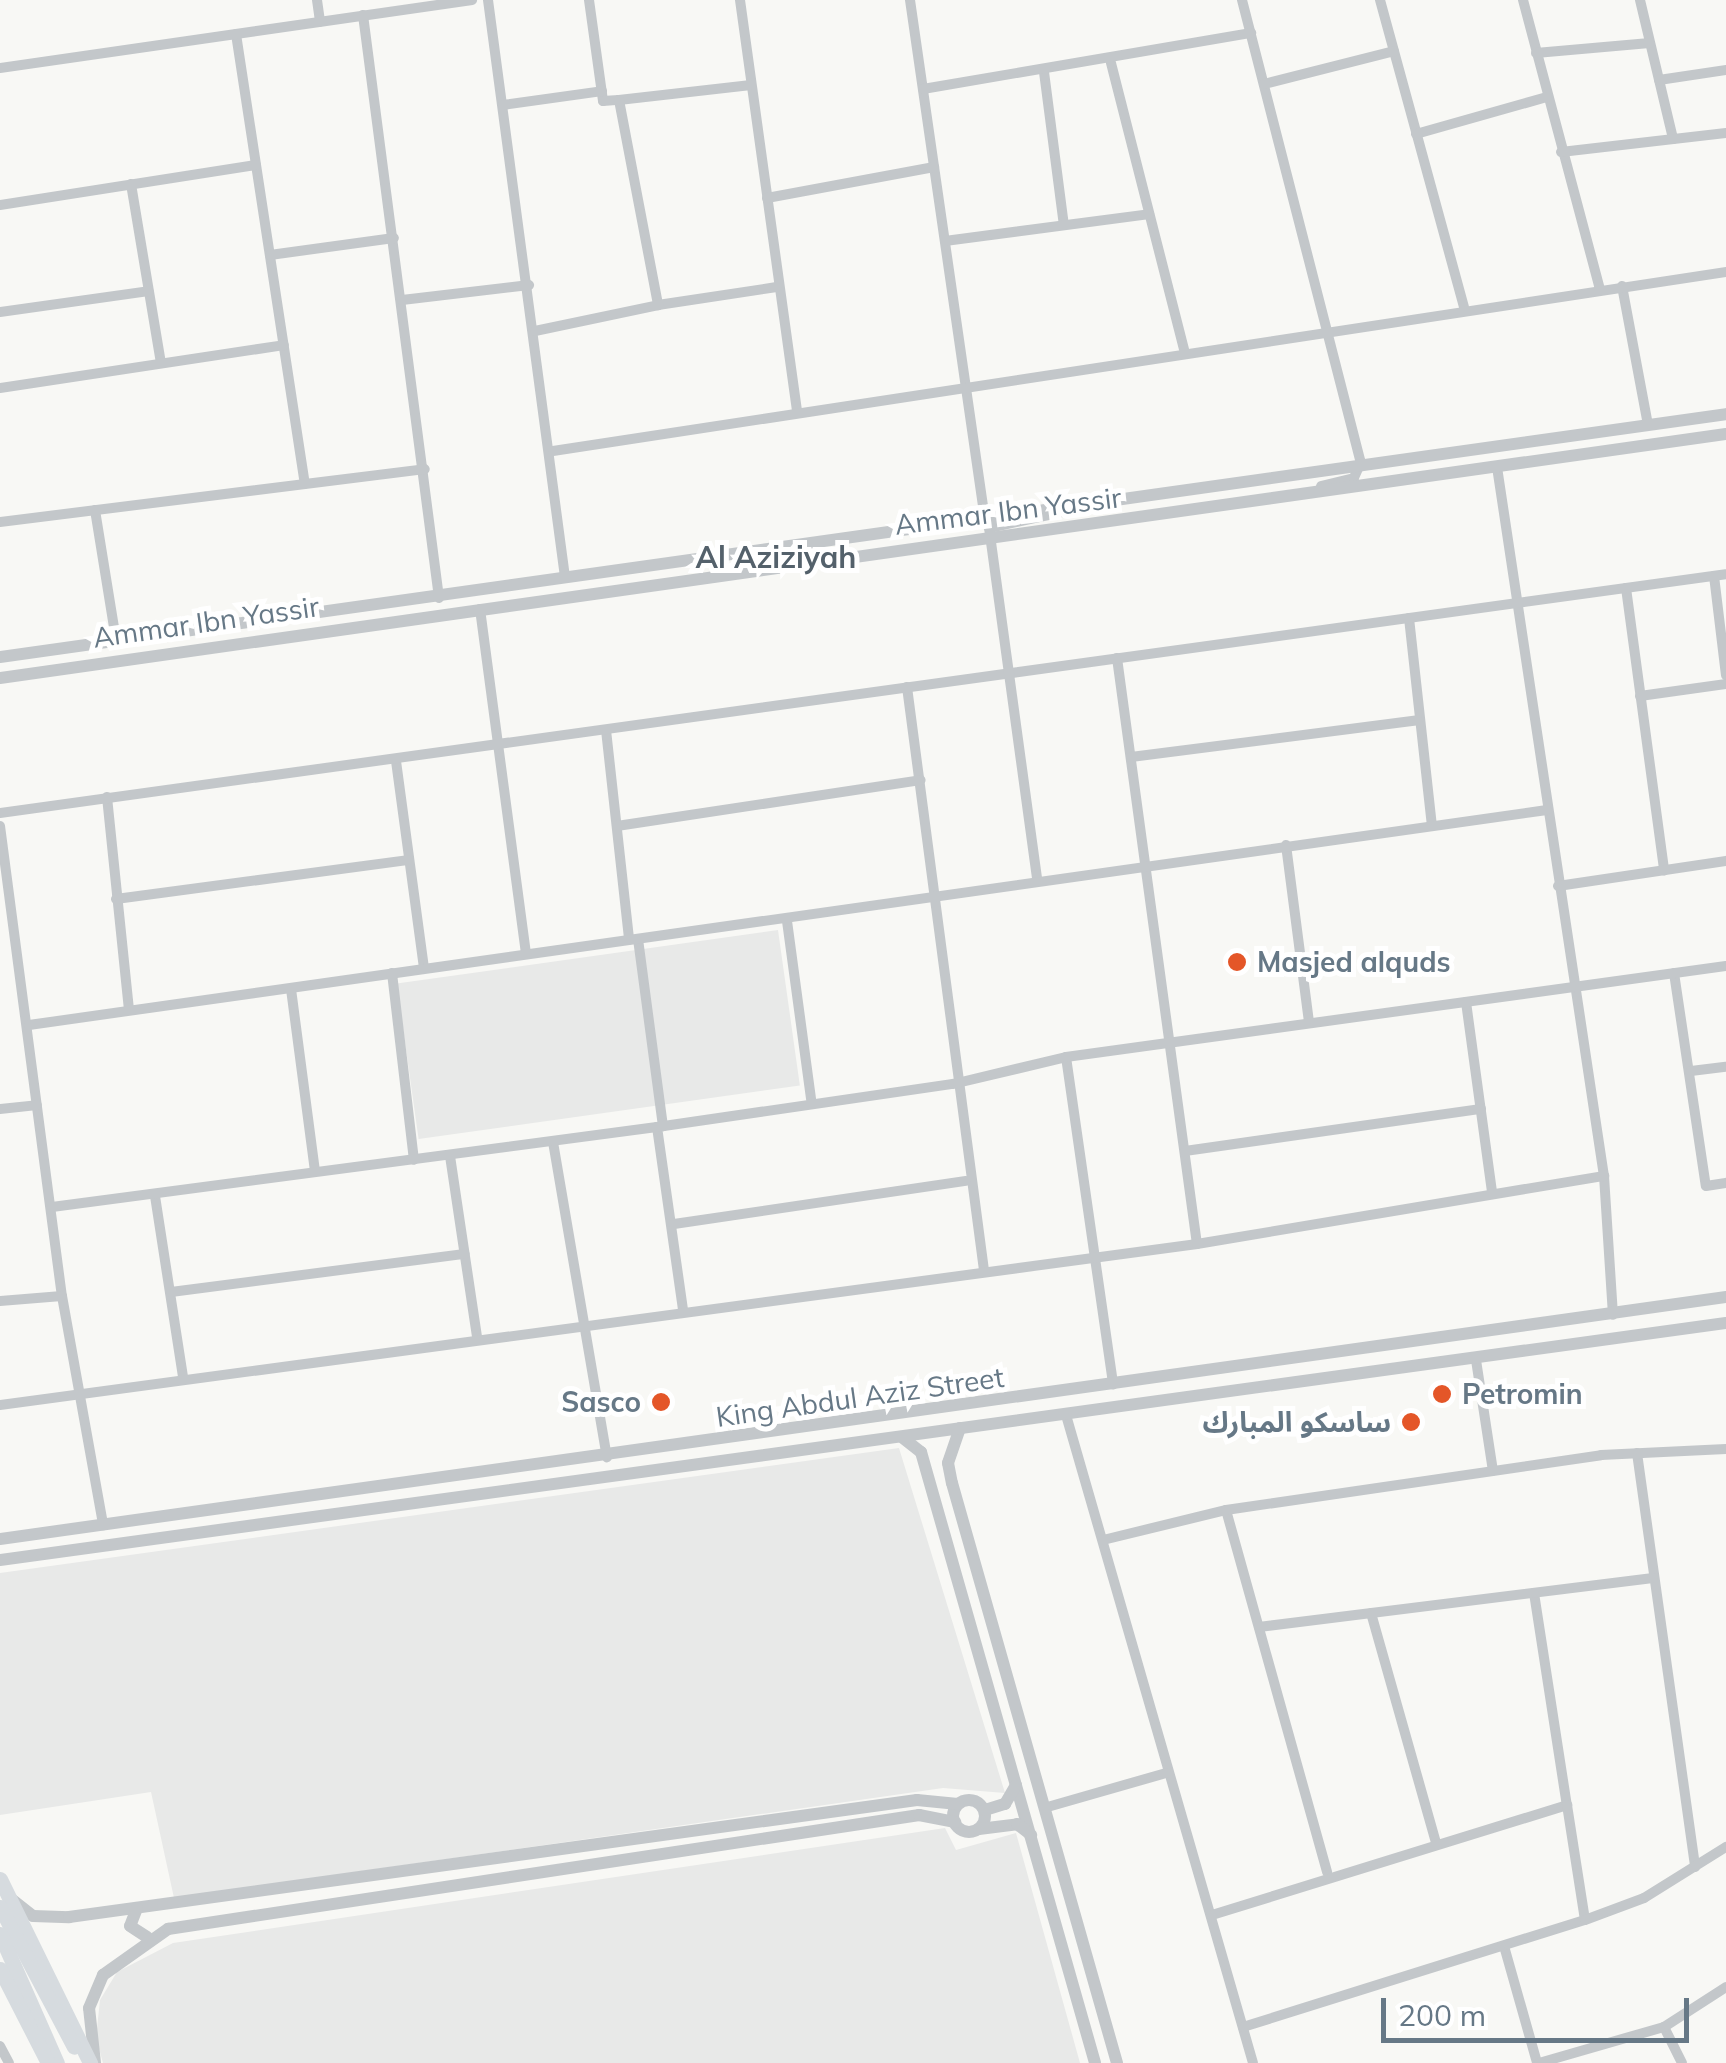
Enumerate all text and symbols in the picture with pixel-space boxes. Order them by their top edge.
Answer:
street label: Ammar Ibn Yassir [893,480,1123,542]
district label: Al Aziziyah [696,539,856,575]
street label: Ammar Ibn Yassir [91,589,321,655]
place label: Masjed alquds [1257,945,1451,979]
marker: Masjed alquds [1226,951,1248,973]
street label: King Abdul Aziz Street [714,1360,1006,1434]
place label: Petromin [1462,1377,1583,1411]
marker: Petromin [1431,1383,1453,1405]
place label: Sasco [561,1385,641,1419]
marker: Sasco [650,1391,672,1413]
place label: ساسكو المبارك [1202,1405,1391,1439]
marker: ساسكو المبارك [1400,1411,1422,1433]
scale bar [1386,1978,1694,2040]
text: 200 m [1398,1996,1486,2034]

